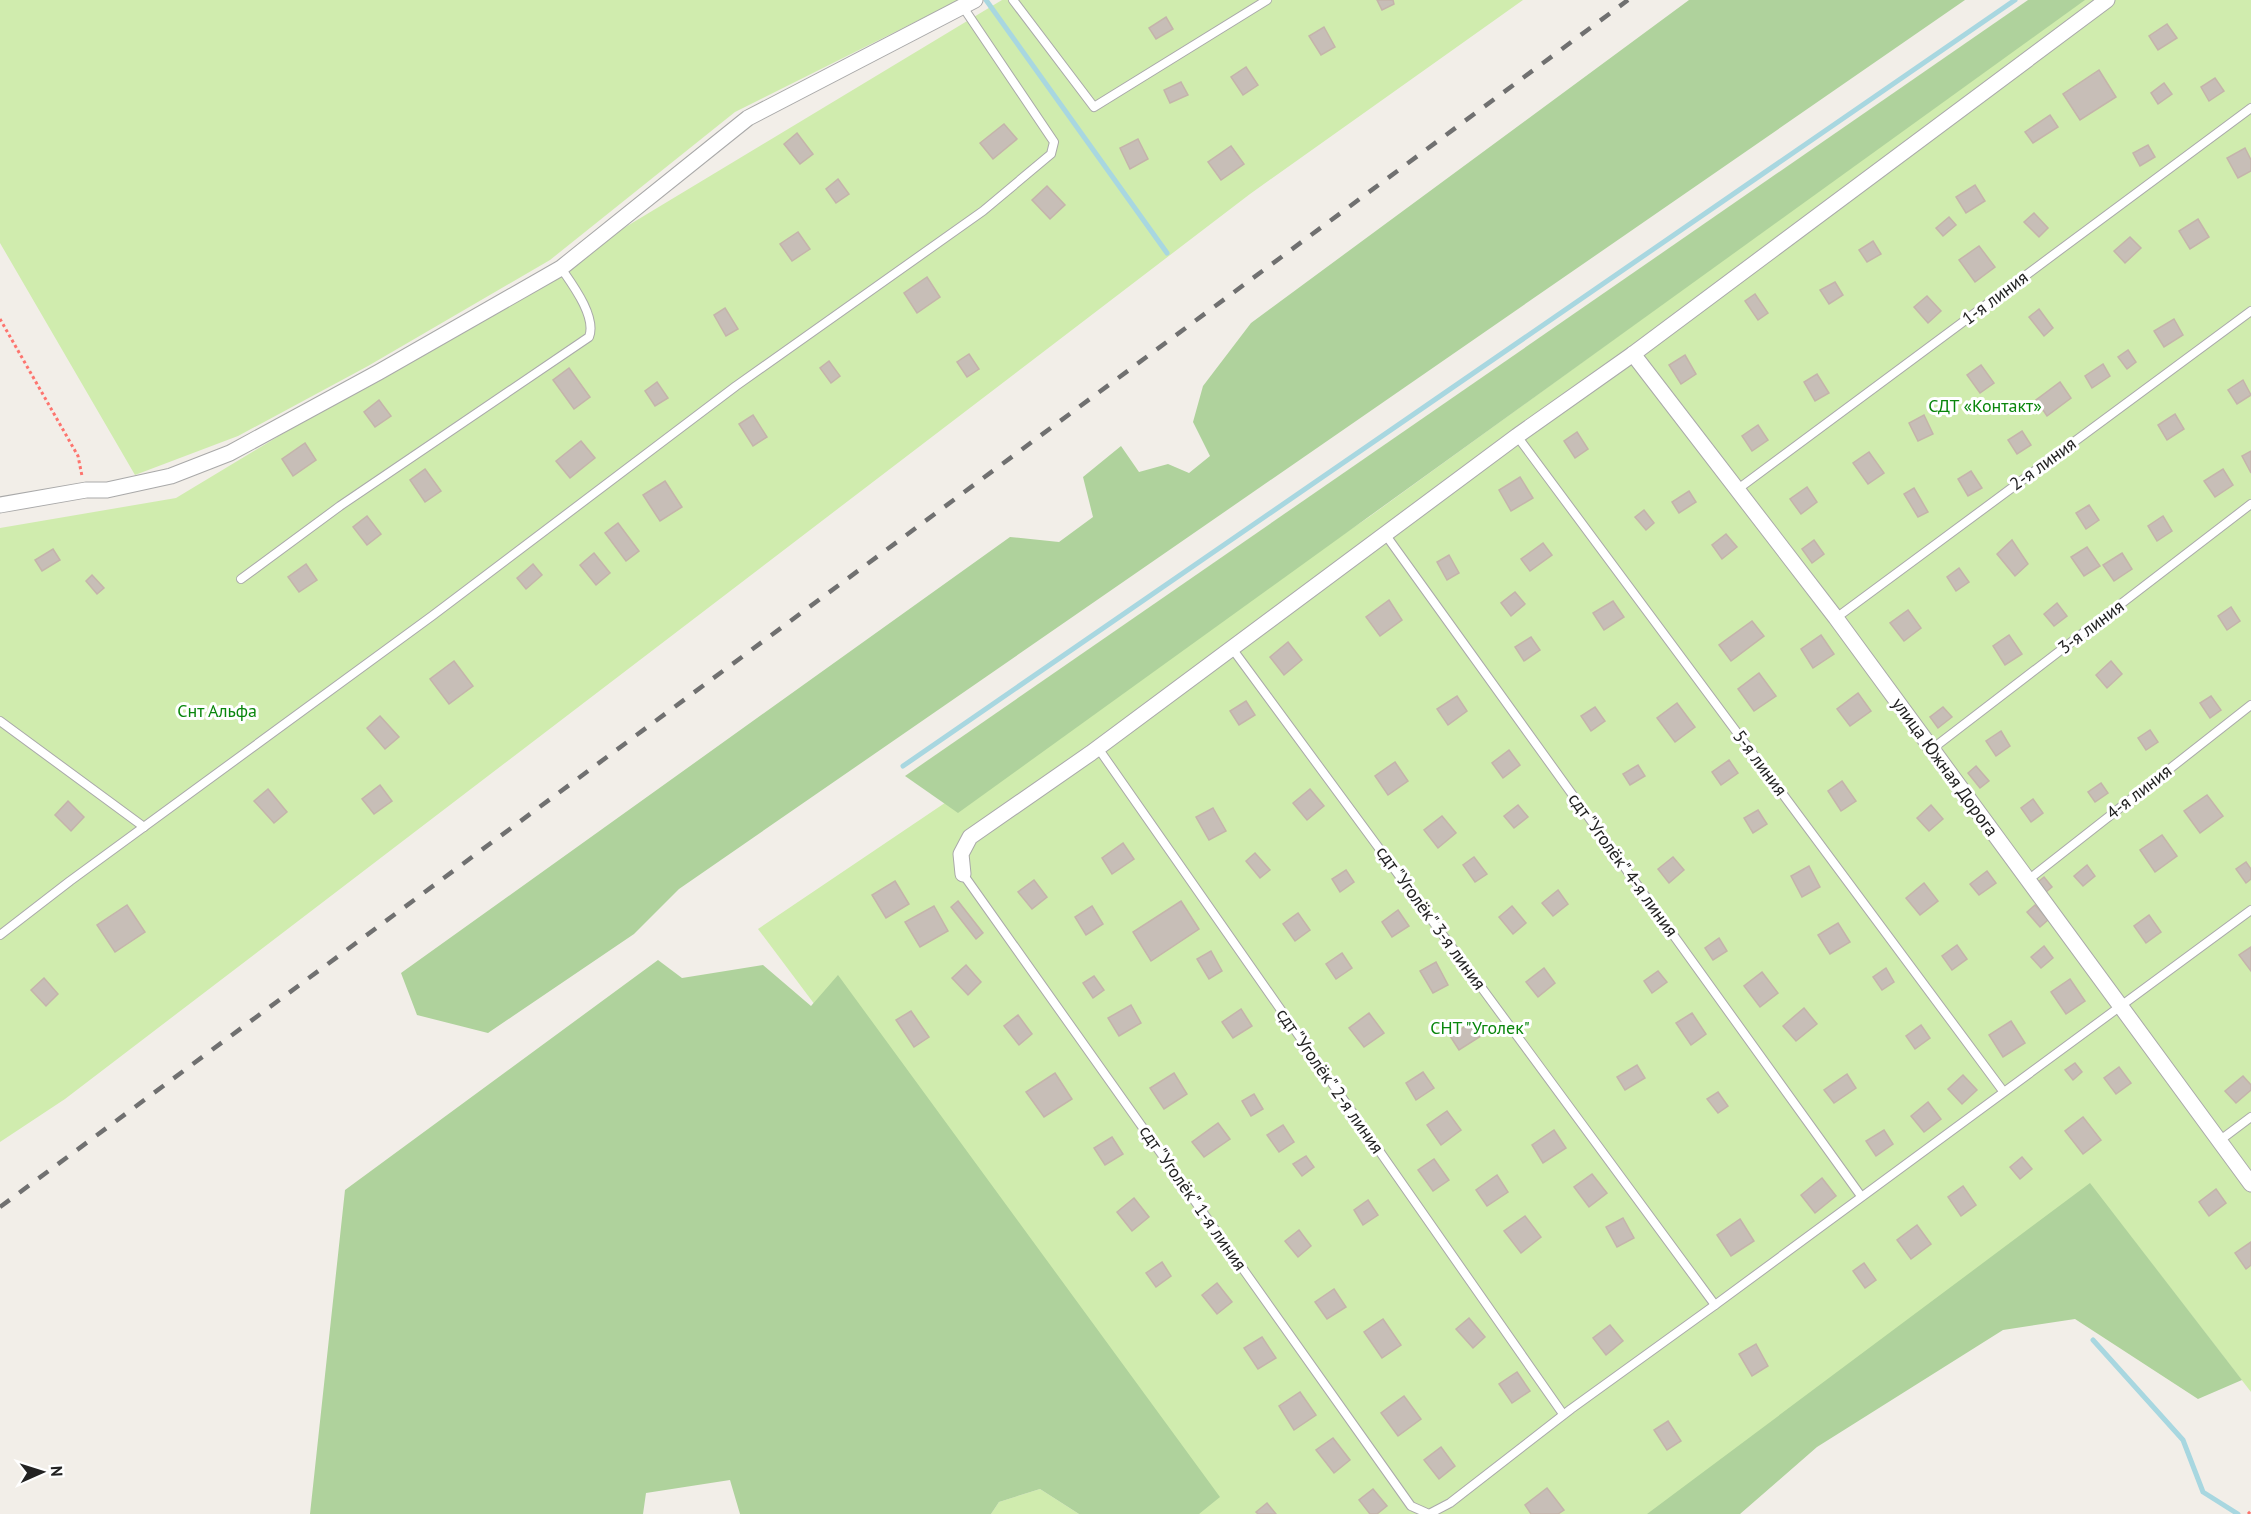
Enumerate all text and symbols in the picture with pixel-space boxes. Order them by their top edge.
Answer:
street label: 1-я линия [1957,265,2032,330]
park label: СДТ «Контакт» [1928,394,2042,417]
street label: 2-я линия [2005,432,2080,495]
street label: 3-я линия [2053,594,2128,659]
street label: улица Южная Дорога [1887,693,2004,841]
park label: Снт Альфа [177,699,257,722]
street label: 5-я линия [1728,725,1793,800]
street label: 4-я линия [2101,759,2176,824]
street label: сдт "Уголёк" 4-я линия [1563,788,1683,941]
street label: сдт "Уголёк" 3-я линия [1371,841,1491,994]
street label: сдт "Уголёк" 2-я линия [1272,1004,1389,1158]
park label: СНТ "Уголек" [1430,1016,1530,1039]
street label: сдт "Уголёк" 1-я линия [1135,1121,1252,1275]
north arrow [12,1442,72,1502]
text: N [47,1465,67,1477]

